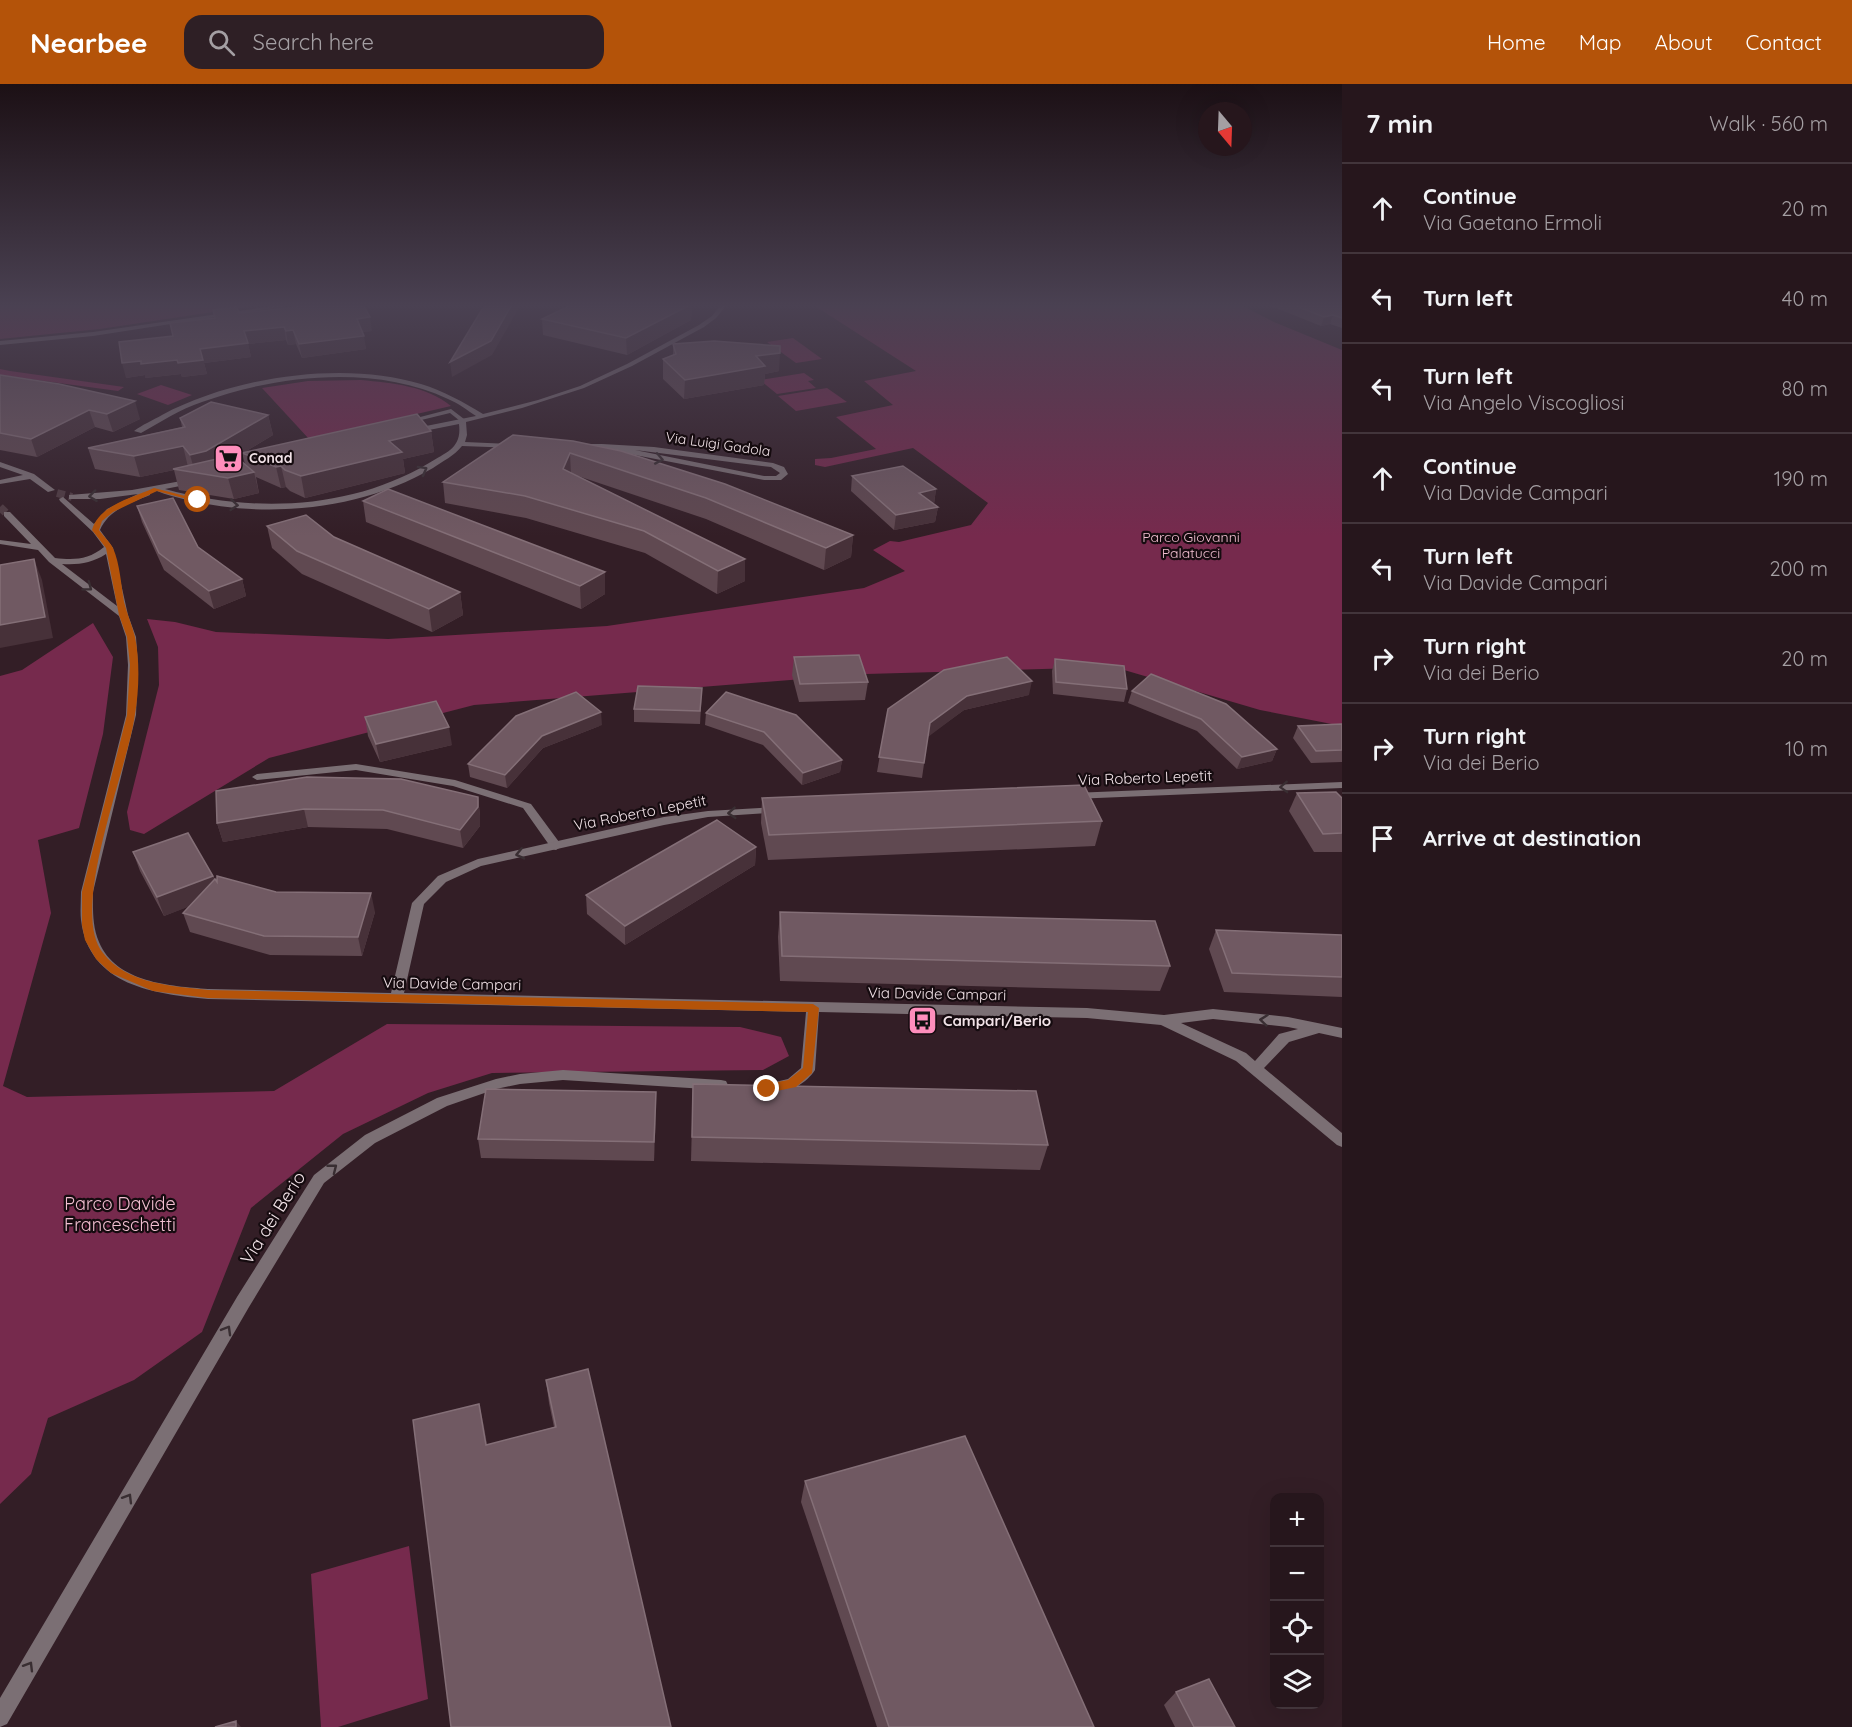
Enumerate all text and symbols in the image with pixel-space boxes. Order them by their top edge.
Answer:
search box [184,15,604,69]
text: Nearbee [30,25,148,60]
icon: search [205,26,238,59]
text: Search here [253,28,374,56]
text: Home [1487,29,1546,55]
text: Map [1579,29,1622,55]
text: About [1655,29,1713,55]
text: Contact [1746,29,1822,55]
north arrow [1198,102,1252,156]
text: 7 min [1366,107,1433,140]
text: Walk · 560 m [1709,111,1828,136]
text: Continue [1423,182,1517,210]
icon: ahead [1366,192,1399,225]
text: 20 m [1781,196,1828,221]
text: Via Gaetano Ermoli [1423,210,1602,235]
icon: left [1366,282,1399,315]
text: Turn left [1423,284,1513,312]
text: 40 m [1782,286,1828,311]
text: Turn left [1423,362,1513,390]
icon: left [1366,372,1399,405]
text: 80 m [1782,376,1828,401]
text: Via Angelo Viscogliosi [1423,390,1624,415]
street label: Via Luigi Gadola [664,428,772,460]
supermarket icon: Conad [212,442,244,474]
place label: Conad [249,449,292,467]
one-way arrow [654,452,664,465]
text: Continue [1423,452,1517,480]
icon: ahead [1366,462,1399,495]
one-way arrow [417,466,428,477]
text: 190 m [1774,466,1828,491]
text: Via Davide Campari [1423,480,1608,505]
route start [184,486,210,512]
one-way arrow [88,490,98,502]
one-way arrow [229,498,238,511]
park label: Parco Giovanni Palatucci [1142,528,1240,562]
text: Turn left [1423,542,1513,570]
icon: left [1366,552,1399,585]
text: 200 m [1769,556,1828,581]
text: Via Davide Campari [1423,570,1608,595]
one-way arrow [82,579,93,590]
text: Turn right [1423,632,1527,660]
icon: right [1366,642,1399,675]
text: 20 m [1781,646,1828,671]
text: Via dei Berio [1423,660,1540,685]
text: Turn right [1423,722,1527,750]
icon: right [1366,732,1399,765]
text: 10 m [1785,736,1828,761]
text: Via dei Berio [1423,750,1540,775]
street label: Via Roberto Lepetit [1078,766,1212,789]
one-way arrow [1279,781,1288,794]
street label: Via Roberto Lepetit [572,790,708,835]
one-way arrow [728,806,737,819]
icon: arrive [1366,822,1399,855]
text: Arrive at destination [1423,824,1641,852]
one-way arrow [516,846,526,859]
street label: Via Davide Campari [383,973,521,994]
street label: Via Davide Campari [868,983,1006,1004]
bus stop icon: Campari/Berio [906,1005,938,1037]
place label: Campari/Berio [943,1011,1051,1030]
one-way arrow [1259,1014,1268,1027]
route end [753,1075,779,1101]
one-way arrow [326,1165,337,1176]
street label: Via dei Berio [235,1167,310,1268]
park label: Parco Davide Franceschetti [64,1192,176,1236]
one-way arrow [219,1326,231,1336]
map controls [1270,1493,1324,1709]
button: + [1270,1493,1324,1547]
one-way arrow [120,1494,132,1504]
button: − [1270,1547,1324,1601]
button: locate [1270,1601,1324,1655]
button: layers [1270,1655,1324,1709]
one-way arrow [21,1662,33,1672]

